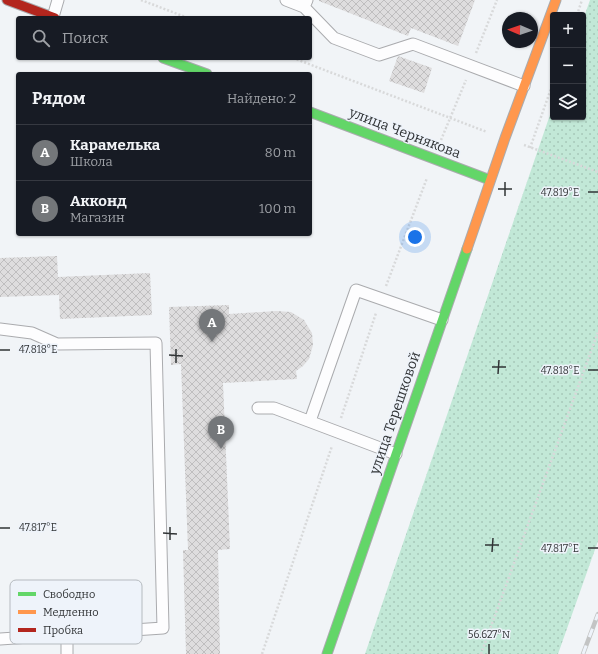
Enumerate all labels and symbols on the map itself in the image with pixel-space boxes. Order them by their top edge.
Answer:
north arrow [502,12,538,48]
street label: улица Чернякова [346,104,463,162]
text: 47.819°E [541,187,579,199]
your location [405,227,425,247]
pin: A [199,309,225,342]
text: 47.818°E [19,344,57,356]
street label: улица Терешковой [366,349,424,478]
text: 47.818°E [541,365,579,377]
pin: B [208,416,234,449]
text: 47.817°E [19,522,57,534]
text: 47.817°E [541,543,579,555]
legend [10,580,142,644]
text: Свободно [43,588,95,601]
text: Медленно [43,606,99,619]
text: Пробка [43,624,83,637]
text: 56.627°N [468,629,510,641]

